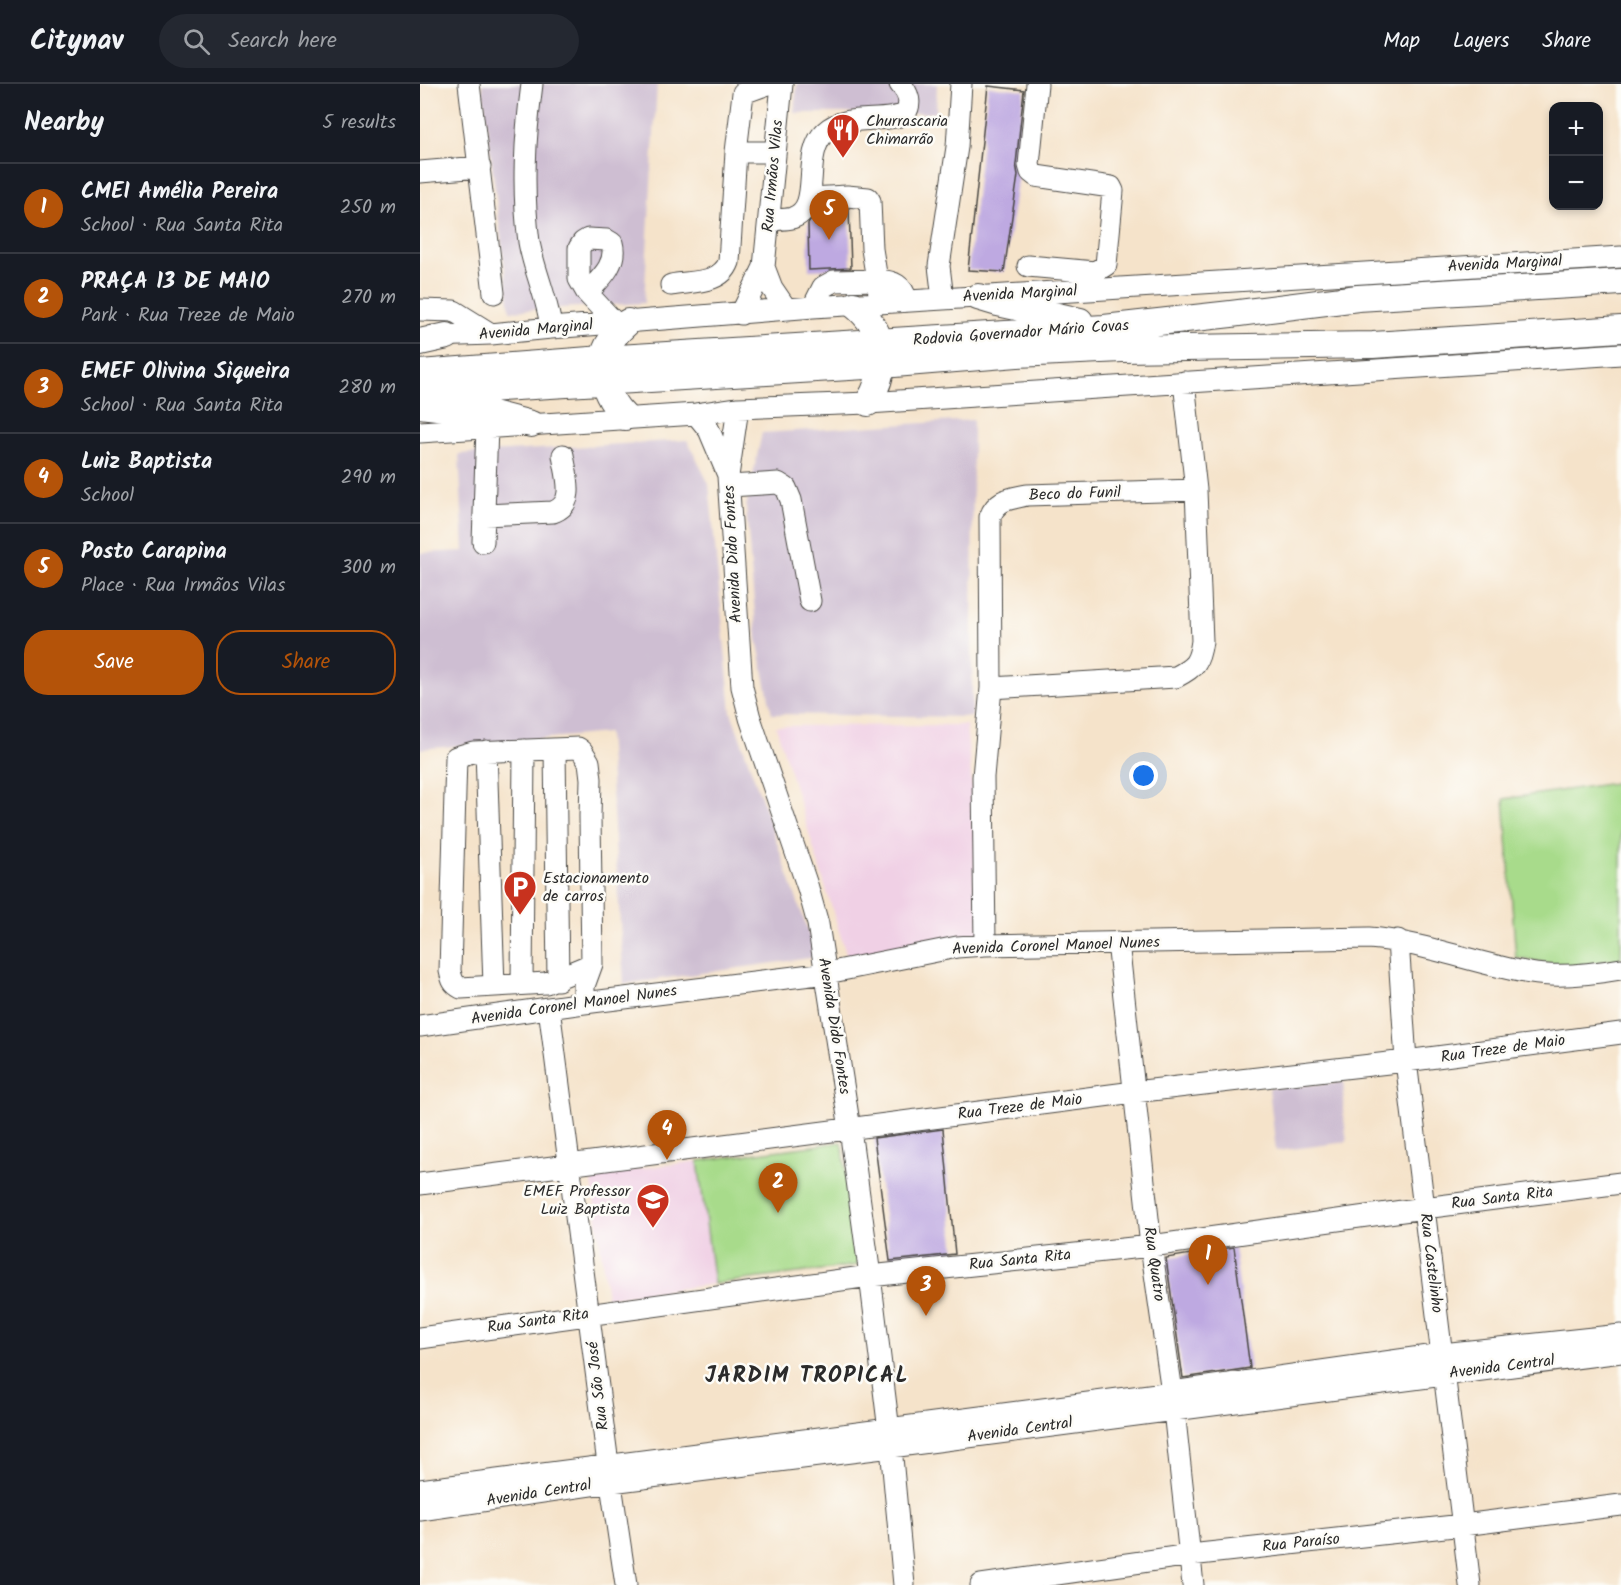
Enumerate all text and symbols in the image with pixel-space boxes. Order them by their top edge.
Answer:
search box [159,14,579,68]
text: Citynav [30,19,123,64]
text: Search here [228,24,337,59]
icon: search [180,25,213,58]
text: Map [1383,25,1420,58]
text: Layers [1453,25,1509,58]
text: Share [1542,25,1591,58]
text: Nearby [24,102,104,144]
map controls [1549,102,1603,210]
button: + [1549,102,1603,156]
text: 5 results [322,107,396,139]
place label: Churrascaria Chimarrão [866,109,948,152]
restaurant icon: Churrascaria Chimarrão [825,112,861,159]
street label: Rua Irmãos Vilas [756,119,790,233]
button: − [1549,156,1603,210]
text: CMEI Amélia Pereira [81,175,278,210]
pin: 5 [810,190,848,240]
text: 1 [40,192,47,224]
text: 250 m [340,192,396,224]
text: School · Rua Santa Rita [81,210,283,242]
street label: Avenida Marginal [1447,249,1563,279]
text: PRAÇA 13 DE MAIO [81,265,270,300]
street label: Avenida Marginal [962,279,1078,309]
text: 2 [38,282,49,314]
text: 270 m [341,282,396,314]
text: Park · Rua Treze de Maio [81,300,295,332]
street label: Avenida Marginal [478,313,594,347]
street label: Rodovia Governador Mário Covas [912,313,1130,353]
text: EMEF Olivina Siqueira [81,355,290,390]
text: 3 [38,372,49,404]
text: 280 m [338,372,396,404]
text: School · Rua Santa Rita [81,390,283,422]
text: Luiz Baptista [81,445,212,480]
text: 4 [38,462,49,494]
text: 290 m [341,462,396,494]
text: School [81,480,134,512]
street label: Beco do Funil [1029,480,1122,508]
street label: Avenida Dido Fontes [717,484,749,624]
text: Posto Carapina [81,535,227,570]
text: 5 [38,552,49,584]
text: 300 m [341,552,396,584]
text: Place · Rua Irmãos Vilas [81,570,286,602]
button: Save [24,630,204,695]
button: Share [216,630,396,695]
your location [1129,761,1158,790]
place label: Estacionamento de carros [543,866,649,909]
parking icon: Estacionamento de carros [502,869,538,916]
street label: Avenida Coronel Manoel Nunes [952,930,1160,962]
street label: Avenida Dido Fontes [811,956,857,1096]
street label: Avenida Coronel Manoel Nunes [469,978,679,1032]
street label: Rua Treze de Maio [1439,1028,1567,1070]
street label: Rua Treze de Maio [956,1087,1084,1127]
pin: 4 [648,1110,686,1160]
pin: 2 [758,1164,798,1213]
place label: EMEF Professor Luiz Baptista [523,1179,632,1222]
street label: Rua Santa Rita [1450,1179,1554,1217]
school or university icon: EMEF Professor Luiz Baptista [635,1182,671,1229]
street label: Rua Castelinho [1412,1212,1450,1314]
street label: Rua Quatro [1136,1225,1172,1303]
pin: 1 [1188,1236,1228,1285]
street label: Rua Santa Rita [968,1242,1072,1278]
pin: 3 [906,1266,946,1316]
street label: Rua Santa Rita [486,1301,590,1341]
street label: Rua São José [580,1339,616,1432]
street label: Avenida Central [1448,1348,1556,1386]
district label: JARDIM TROPICAL [705,1359,909,1394]
street label: Avenida Central [966,1410,1074,1450]
street label: Avenida Central [485,1472,593,1514]
street label: Rua Paraíso [1261,1527,1341,1559]

